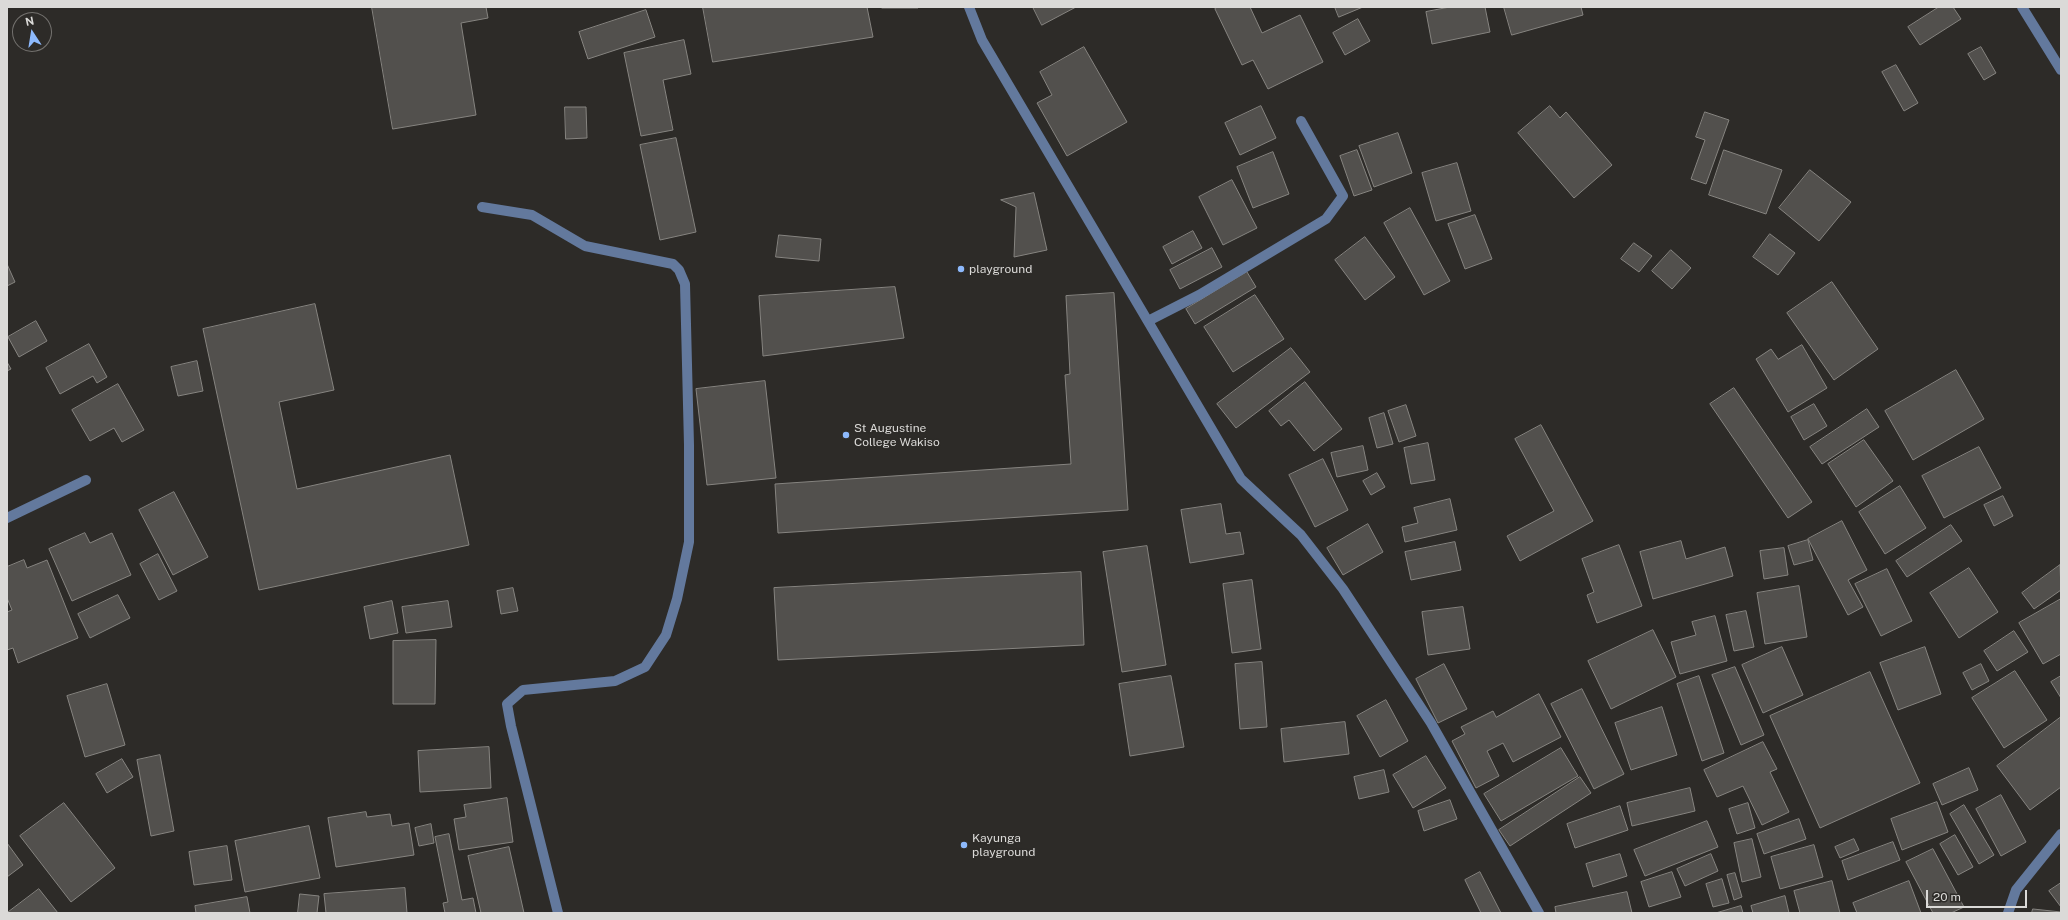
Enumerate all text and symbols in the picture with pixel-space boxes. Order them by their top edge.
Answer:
north arrow [12,12,52,52]
text: N [24,14,35,28]
place label: playground [969,262,1032,276]
marker: playground [956,264,966,274]
place label: St Augustine College Wakiso [854,421,940,449]
marker: St Augustine College Wakiso [841,430,851,440]
place label: Kayunga playground [972,831,1035,859]
marker: Kayunga playground [959,840,969,850]
scale bar [1928,882,2029,908]
text: 20 m [1933,890,1961,904]

